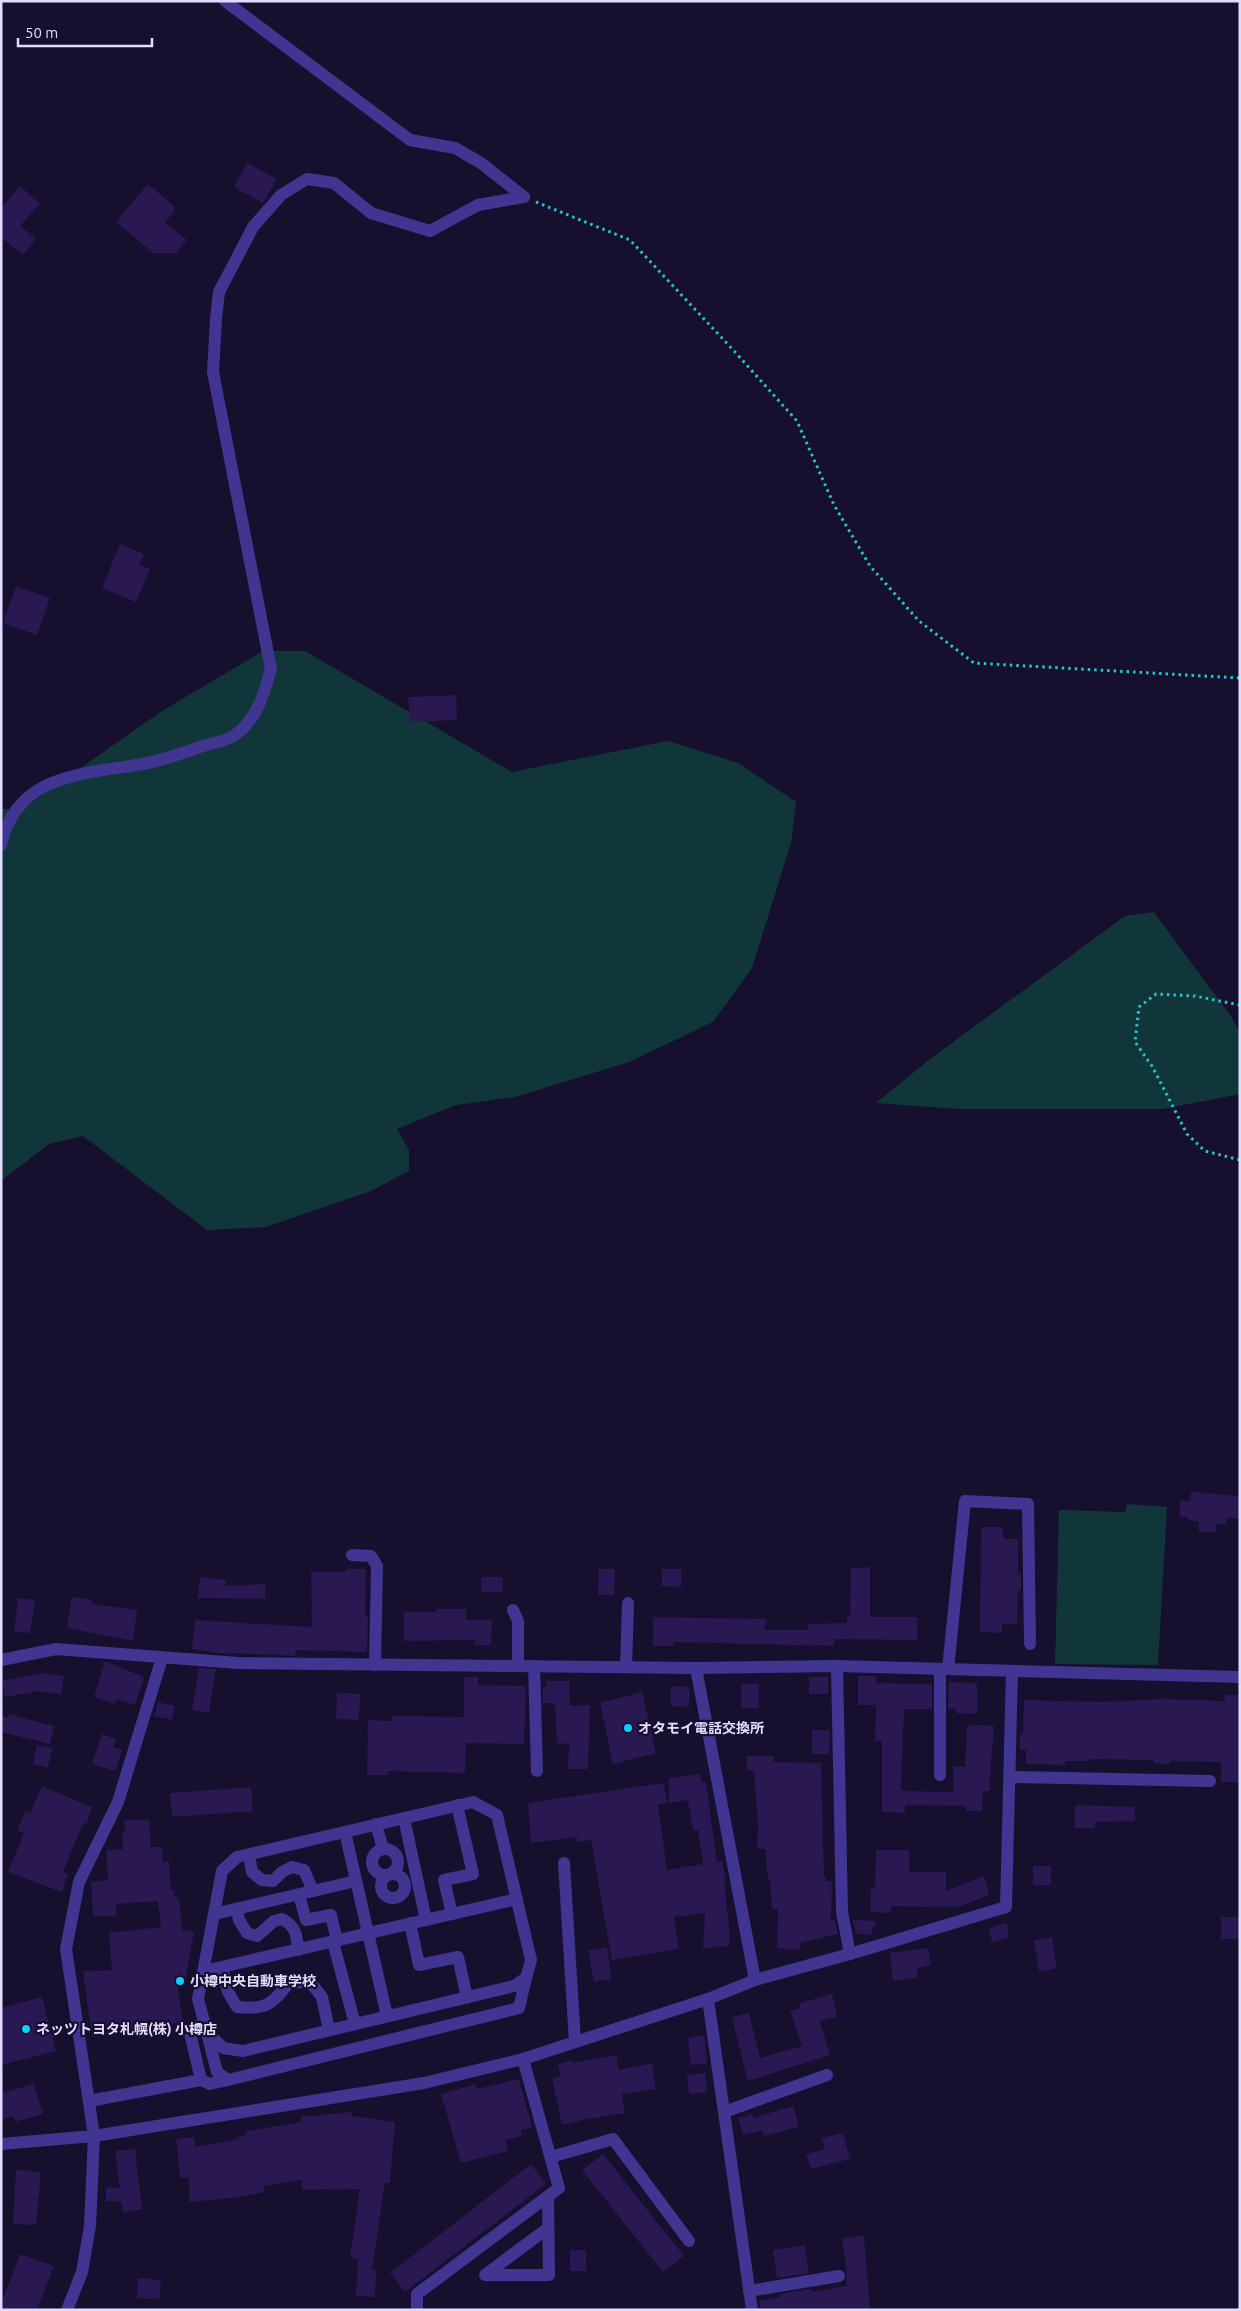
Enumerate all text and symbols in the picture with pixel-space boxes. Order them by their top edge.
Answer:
scale bar [18,15,151,47]
text: 50 m [25,24,58,41]
place label: オタモイ電話交換所 [638,1720,764,1736]
marker: オタモイ電話交換所 [622,1722,634,1734]
place label: 小樽中央自動車学校 [190,1973,316,1989]
marker: 小樽中央自動車学校 [174,1975,186,1987]
place label: ネッツトヨタ札幌(株) 小樽店 [36,2021,217,2037]
marker: ネッツトヨタ札幌(株) 小樽店 [20,2023,32,2035]

